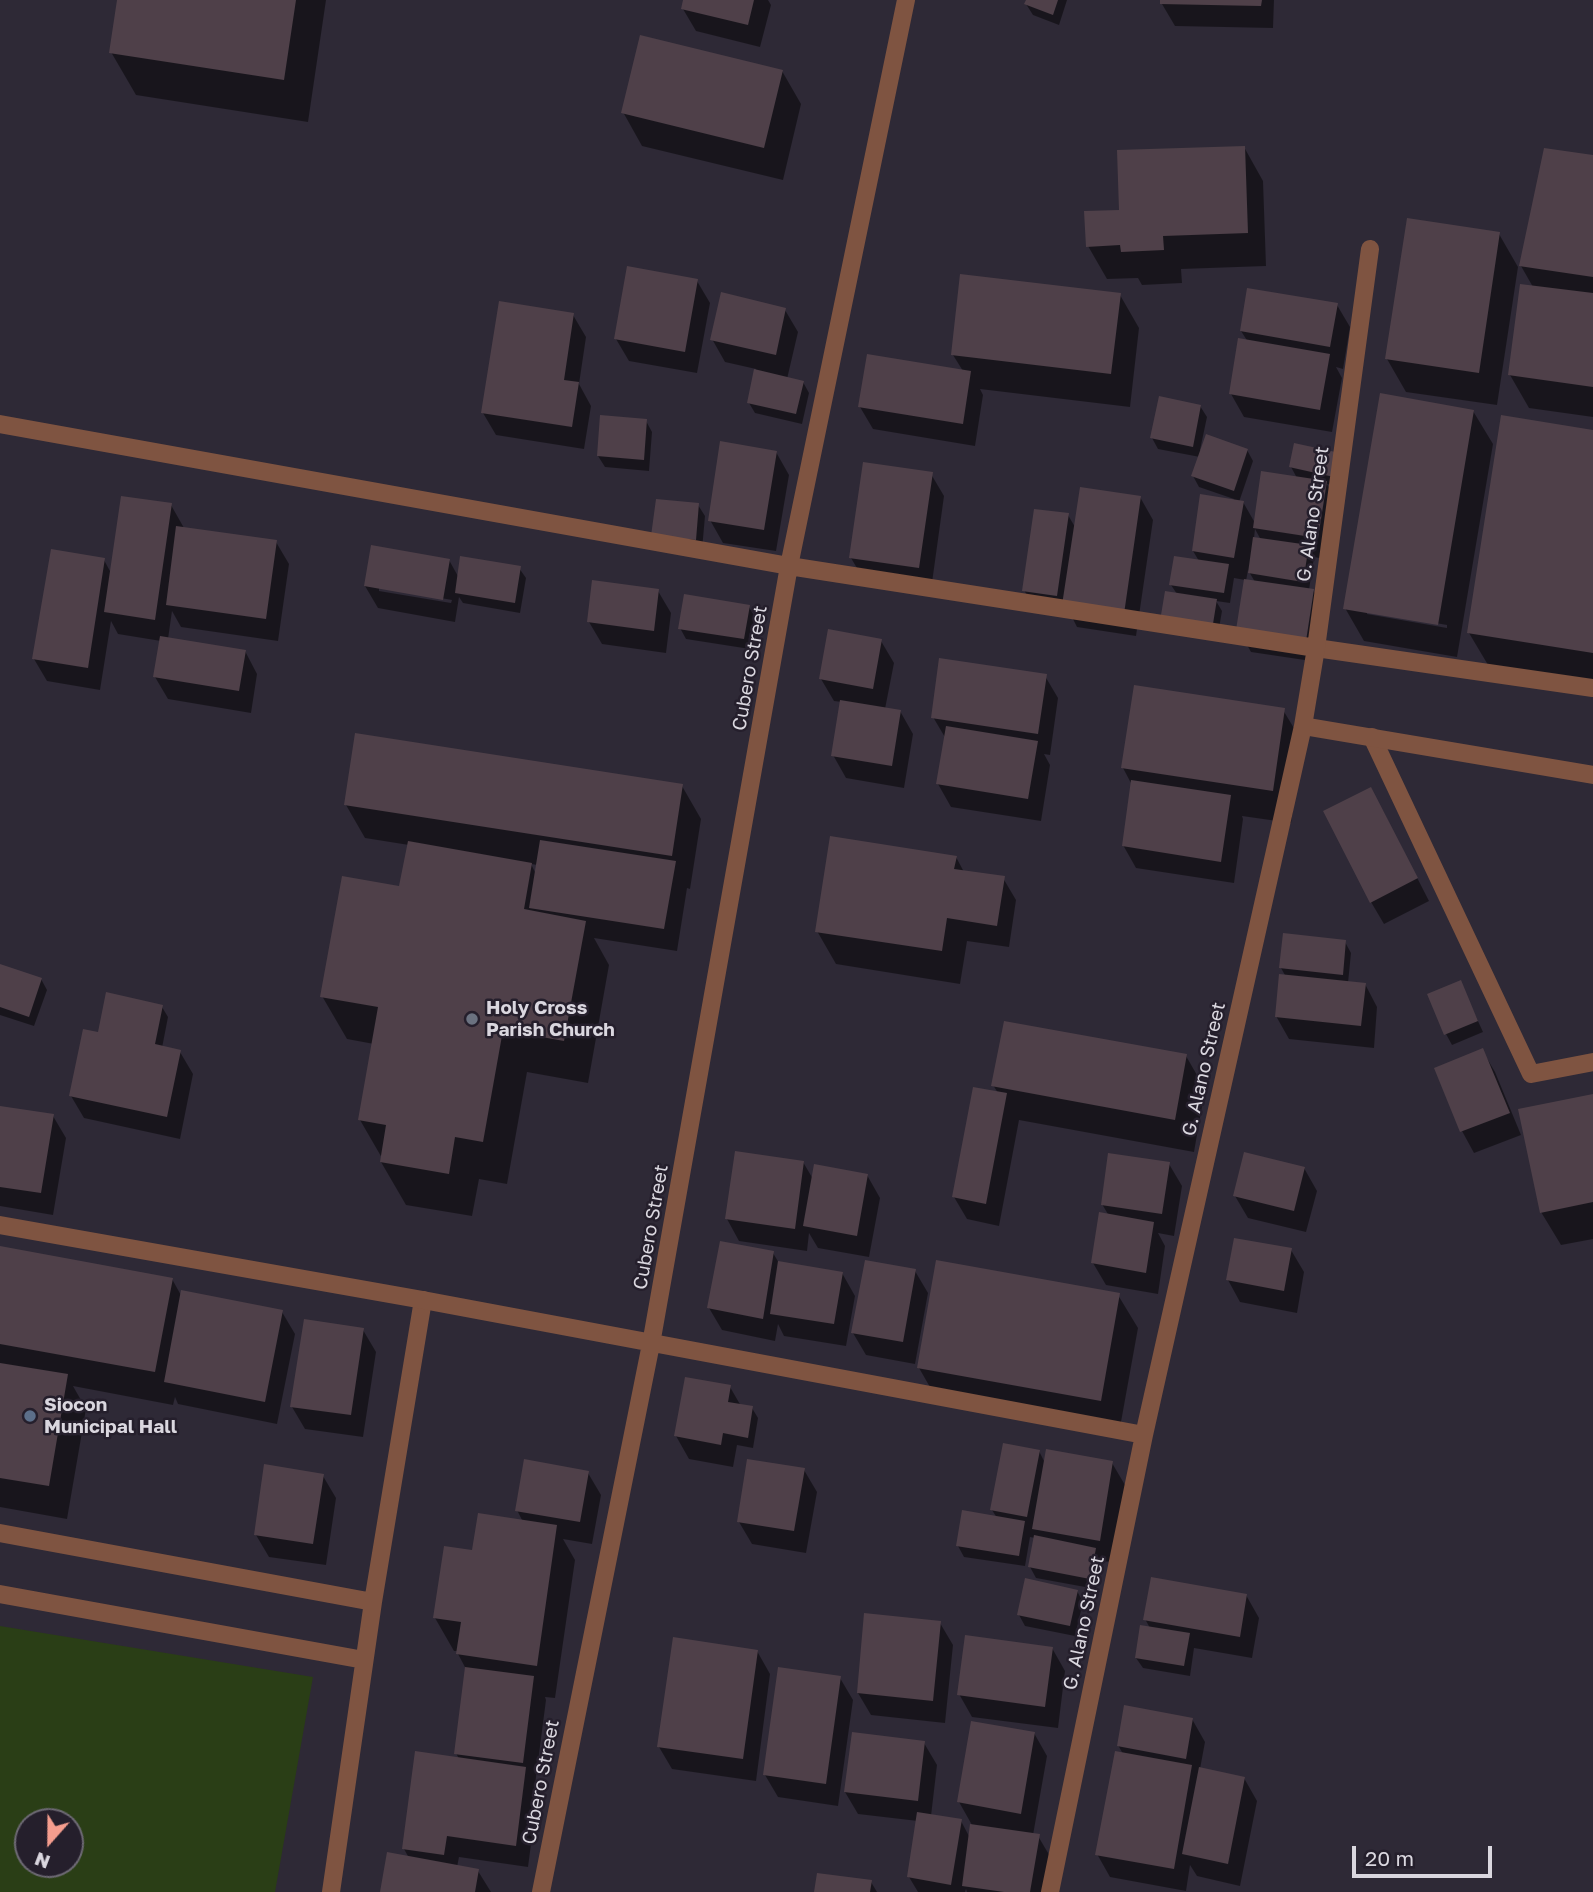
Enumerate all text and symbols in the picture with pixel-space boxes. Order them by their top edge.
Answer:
street label: G. Alano Street [1292,445,1334,583]
street label: Cubero Street [728,604,772,732]
place label: Holy Cross Parish Church [486,997,615,1041]
street label: G. Alano Street [1178,1000,1230,1138]
marker: Holy Cross Parish Church [464,1011,480,1027]
street label: Cubero Street [629,1163,673,1291]
place label: Siocon Municipal Hall [44,1394,177,1438]
marker: Siocon Municipal Hall [22,1408,38,1424]
street label: G. Alano Street [1059,1554,1109,1692]
street label: Cubero Street [518,1718,564,1846]
north arrow [14,1808,84,1878]
scale bar [1355,1832,1495,1876]
text: 20 m [1365,1845,1414,1871]
text: N [31,1848,53,1875]

